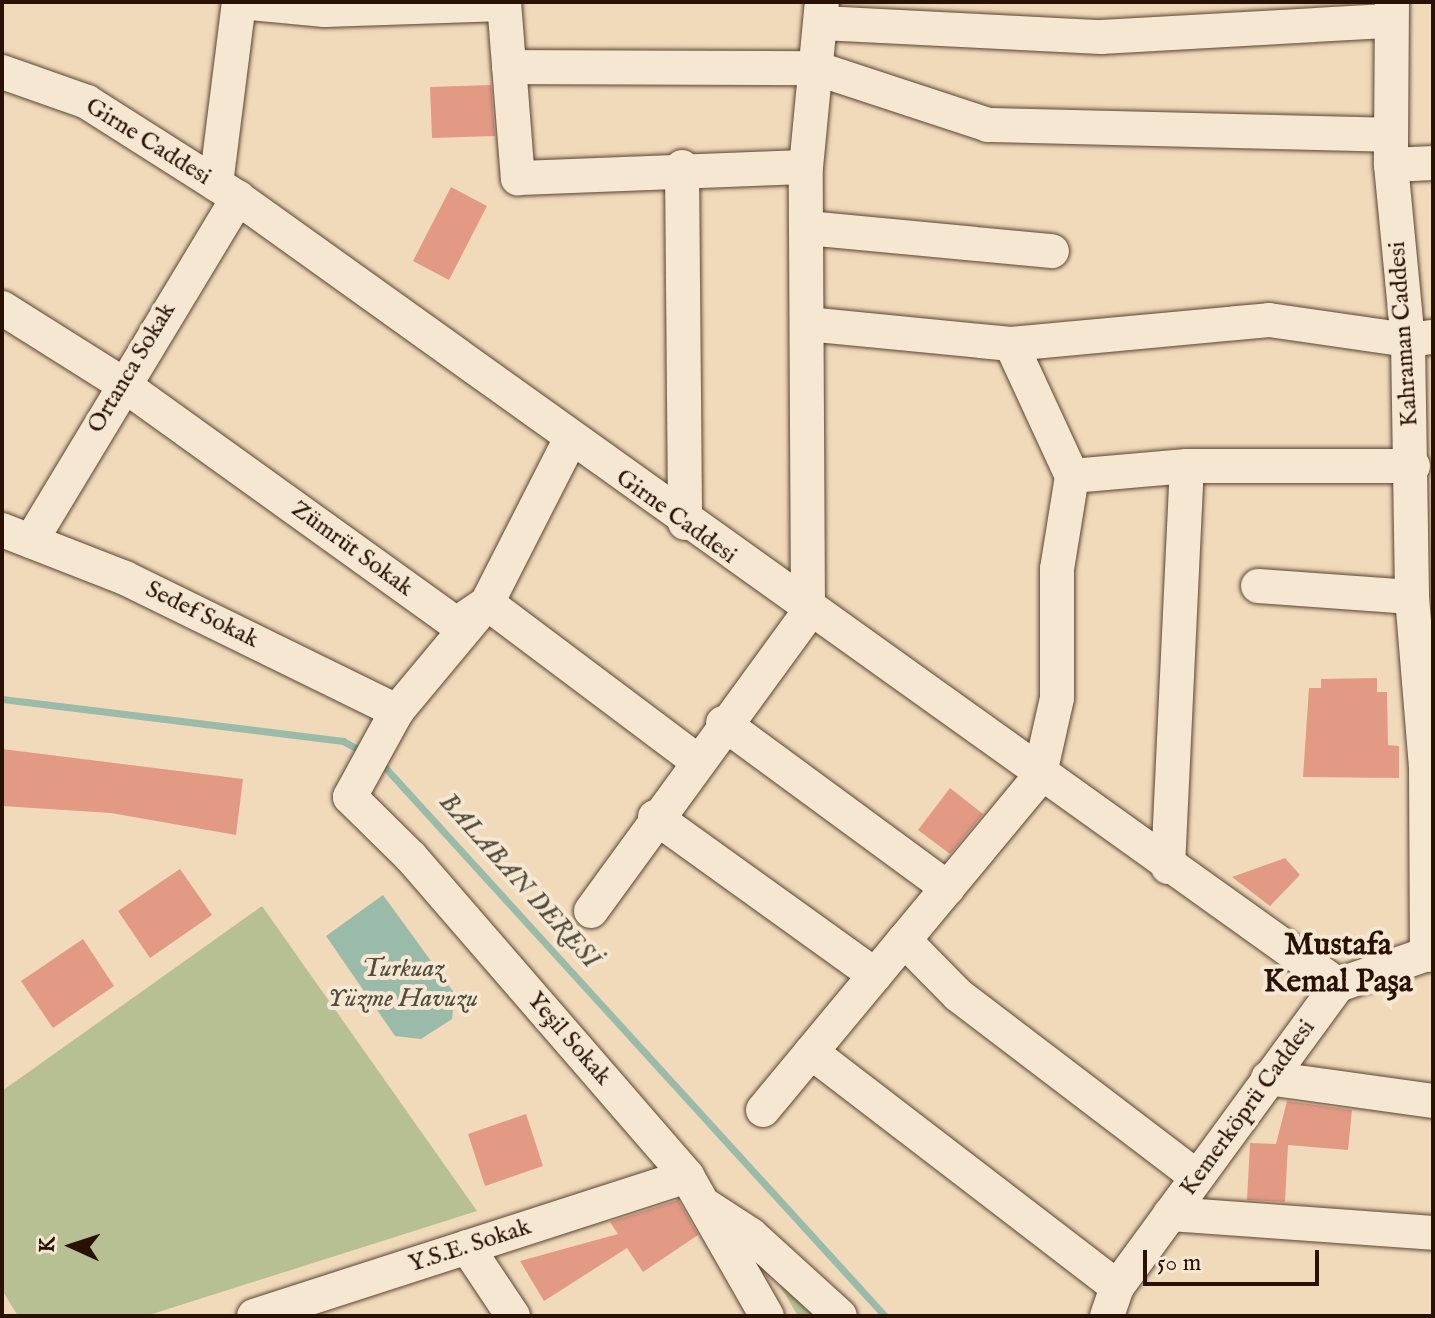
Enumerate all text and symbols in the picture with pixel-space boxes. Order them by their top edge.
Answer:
street label: Girne Caddesi [80,92,216,192]
street label: Kahraman Caddesi [1383,240,1425,428]
street label: Ortanca Sokak [82,297,182,439]
street label: Girne Caddesi [610,464,742,570]
street label: Zümrüt Sokak [285,495,419,603]
street label: Sedef Sokak [141,575,263,655]
water label: BALABAN DERESİ [432,787,606,975]
district label: Mustafa Kemal Paşa [1263,928,1413,1003]
water label: Turkuaz Yüzme Havuzu [328,953,478,1014]
street label: Yeşil Sokak [521,987,617,1091]
street label: Kemerköprü Caddesi [1174,1014,1322,1202]
north arrow [32,1206,112,1286]
street label: Y.S.E. Sokak [405,1213,535,1279]
scale bar [1147,1234,1323,1284]
text: K [34,1236,62,1253]
text: 50 m [1157,1248,1201,1279]

